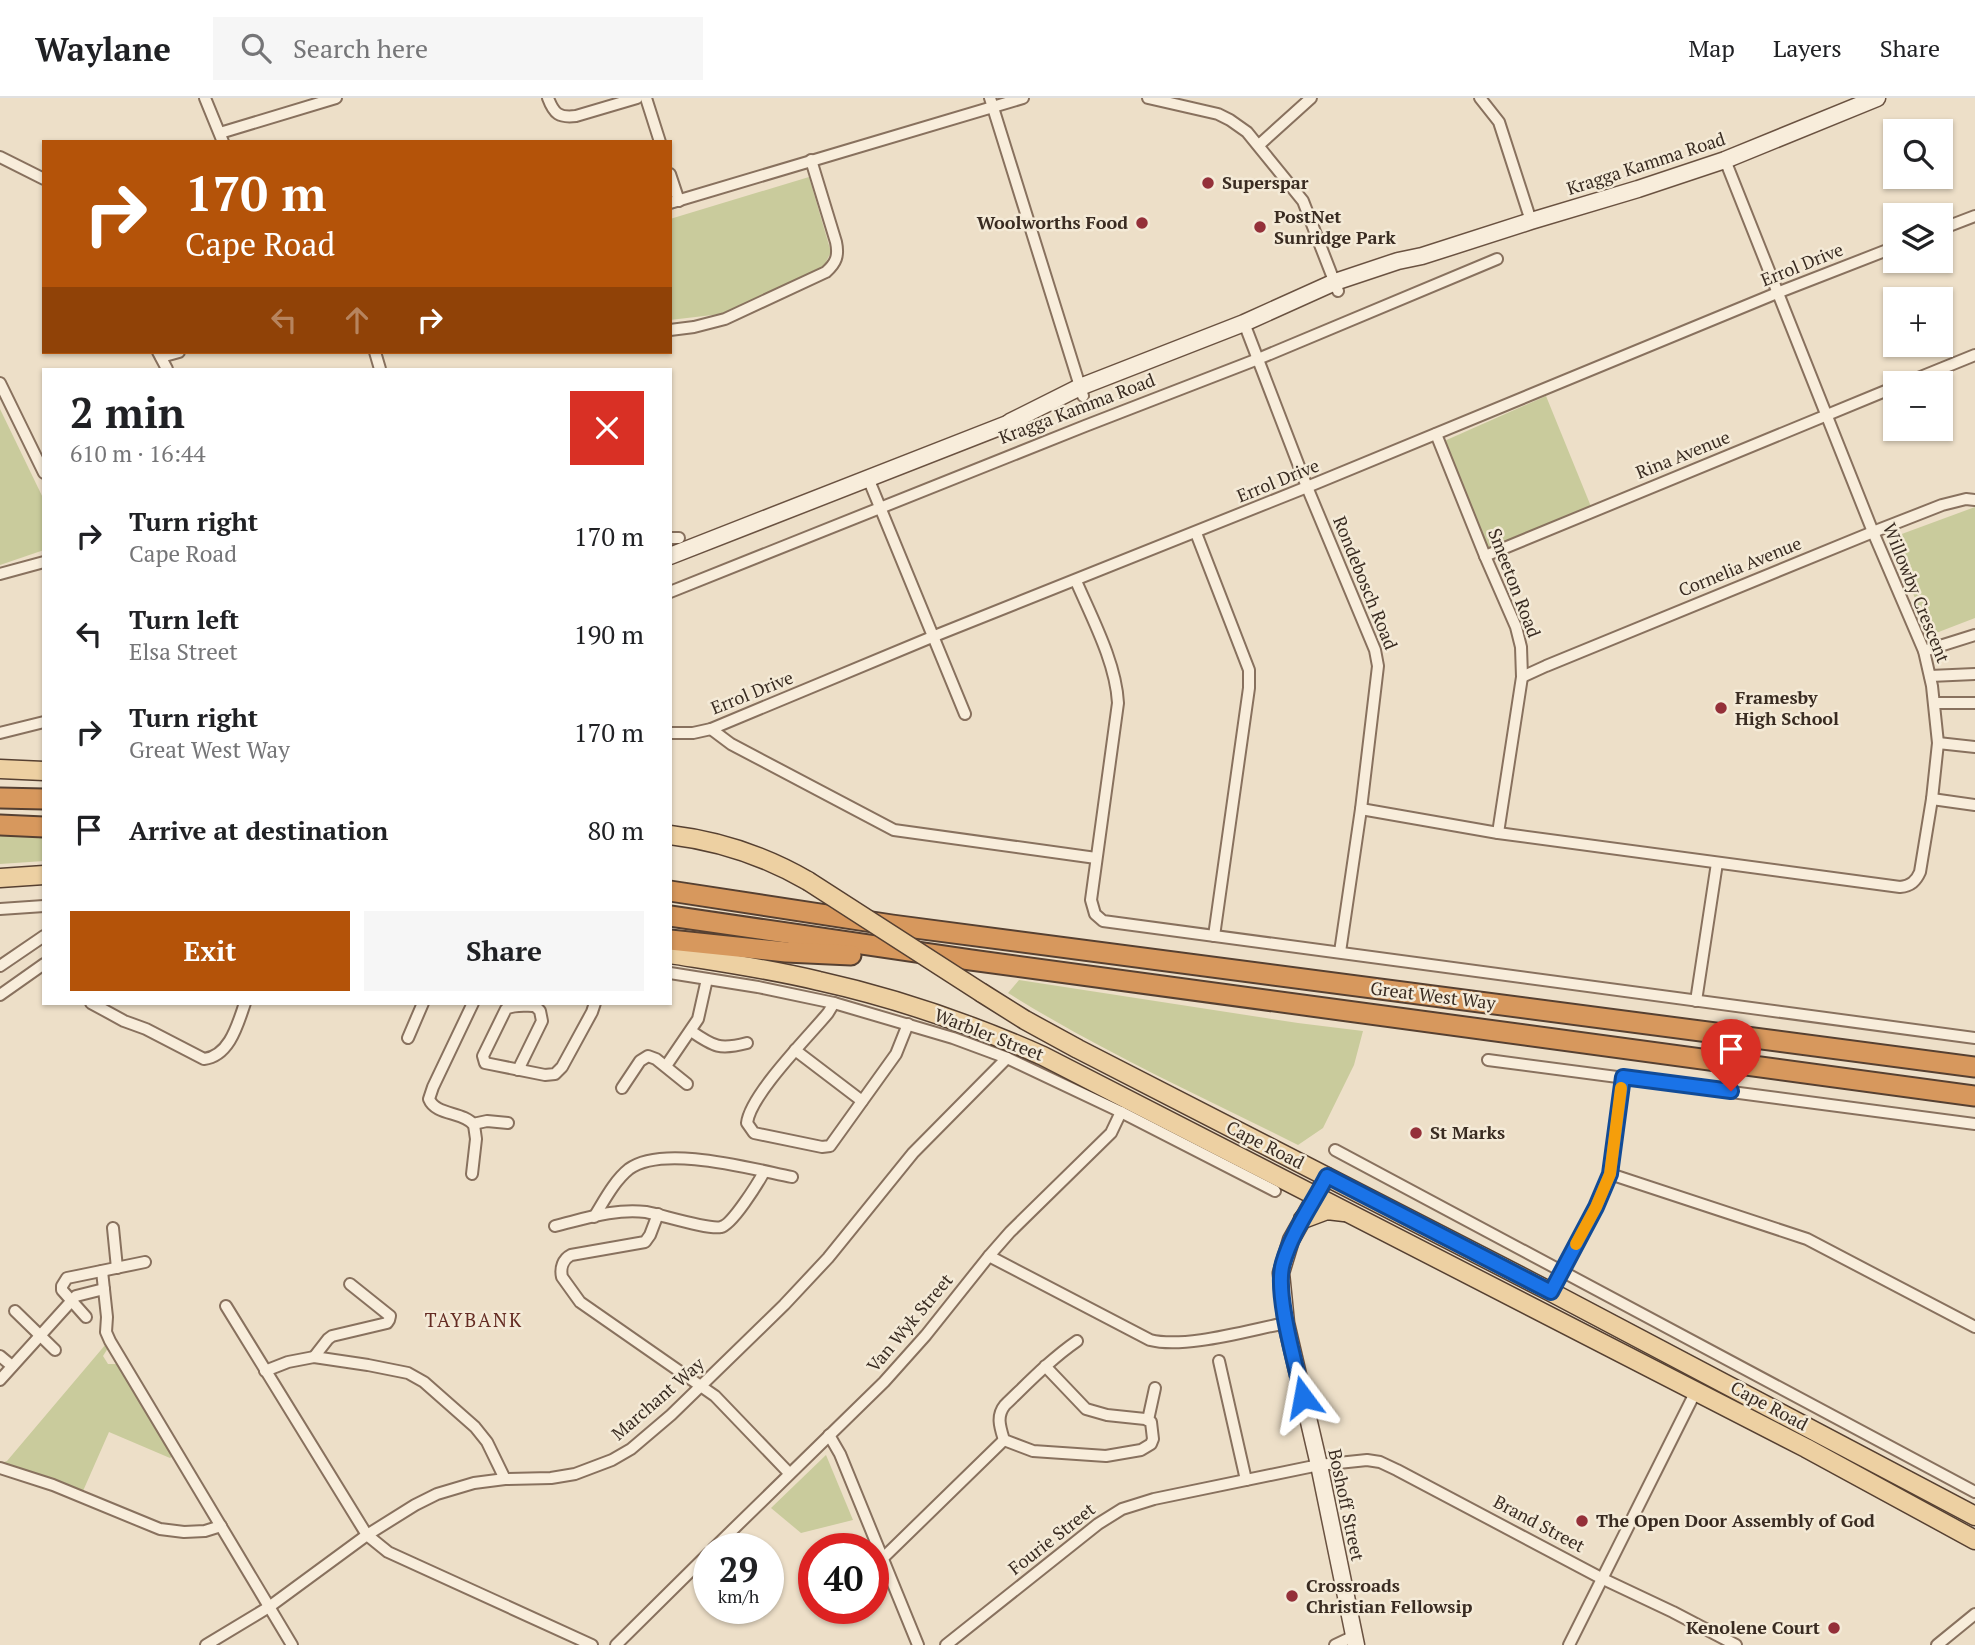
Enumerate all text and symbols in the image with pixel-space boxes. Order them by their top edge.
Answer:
search box [213,17,703,80]
text: Waylane [35,27,171,70]
icon: search [237,29,275,67]
text: Search here [293,31,428,65]
text: Map [1688,32,1735,64]
text: Layers [1773,32,1842,64]
text: Share [1880,32,1940,64]
map controls [1883,119,1953,441]
button: search [1883,119,1953,189]
street label: Kragga Kamma Road [1563,126,1728,200]
text: 170 m [185,160,327,225]
icon: right [70,168,161,259]
place label: Superspar [1222,170,1309,194]
marker: Superspar [1200,175,1216,191]
button: layers [1883,203,1953,273]
place label: PostNet Sunridge Park [1274,204,1396,249]
place label: Woolworths Food [977,210,1128,234]
marker: Woolworths Food [1134,215,1150,231]
marker: PostNet Sunridge Park [1252,219,1268,235]
text: Cape Road [185,223,335,265]
street label: Errol Drive [1757,237,1846,291]
button: + [1883,287,1953,357]
icon: left [265,301,303,339]
icon: ahead [338,301,376,339]
icon: right [411,301,449,339]
street label: Kragga Kamma Road [995,367,1158,449]
button: − [1883,371,1953,441]
text: 2 min [70,384,185,440]
button: close [570,391,644,465]
street label: Rina Avenue [1632,424,1733,484]
text: 610 m · 16:44 [70,438,205,469]
street label: Errol Drive [1233,453,1322,507]
text: Turn right [129,504,258,538]
street label: Rondebosch Road [1328,512,1404,653]
icon: right [70,517,108,555]
text: 170 m [574,519,644,553]
street label: Willowby Crescent [1878,519,1956,666]
street label: Smeeton Road [1483,525,1547,641]
street label: Cornelia Avenue [1675,530,1805,602]
text: Cape Road [129,538,237,569]
text: Turn left [129,602,239,636]
icon: left [70,615,108,653]
text: 190 m [574,617,644,651]
text: Elsa Street [129,636,238,667]
street label: Errol Drive [707,665,796,719]
place label: Framesby High School [1735,685,1839,730]
text: Turn right [129,700,258,734]
marker: Framesby High School [1713,700,1729,716]
icon: right [70,713,108,751]
text: 170 m [574,715,644,749]
text: Great West Way [129,734,290,765]
icon: arrive [70,811,108,849]
text: Arrive at destination [129,813,388,847]
text: 80 m [588,813,644,847]
button: Exit [70,911,350,991]
button: Share [364,911,644,991]
street label: Great West Way [1369,975,1498,1015]
street label: Warbler Street [931,1002,1048,1066]
pin [1701,1019,1761,1091]
icon: arrive [1712,1030,1750,1068]
street label: Cape Road [1222,1114,1309,1174]
place label: St Marks [1430,1120,1505,1144]
marker: St Marks [1408,1125,1424,1141]
street label: Van Wyk Street [861,1268,958,1377]
district label: TAYBANK [425,1307,523,1332]
street label: Marchant Way [606,1351,709,1445]
position arrow [1266,1360,1340,1434]
street label: Cape Road [1727,1375,1812,1436]
street label: Boshoff Street [1323,1447,1371,1563]
street label: Brand Street [1490,1489,1590,1557]
street label: Fourie Street [1003,1497,1100,1580]
place label: The Open Door Assembly of God [1596,1508,1875,1532]
marker: The Open Door Assembly of God [1574,1513,1590,1529]
speed limit sign: 40 [798,1533,889,1624]
text: 29 [719,1546,758,1592]
place label: Crossroads Christian Fellowsip [1306,1573,1472,1618]
text: km/h [718,1584,759,1608]
marker: Crossroads Christian Fellowsip [1284,1588,1300,1604]
place label: Kenolene Court [1686,1615,1820,1639]
marker: Kenolene Court [1826,1620,1842,1636]

